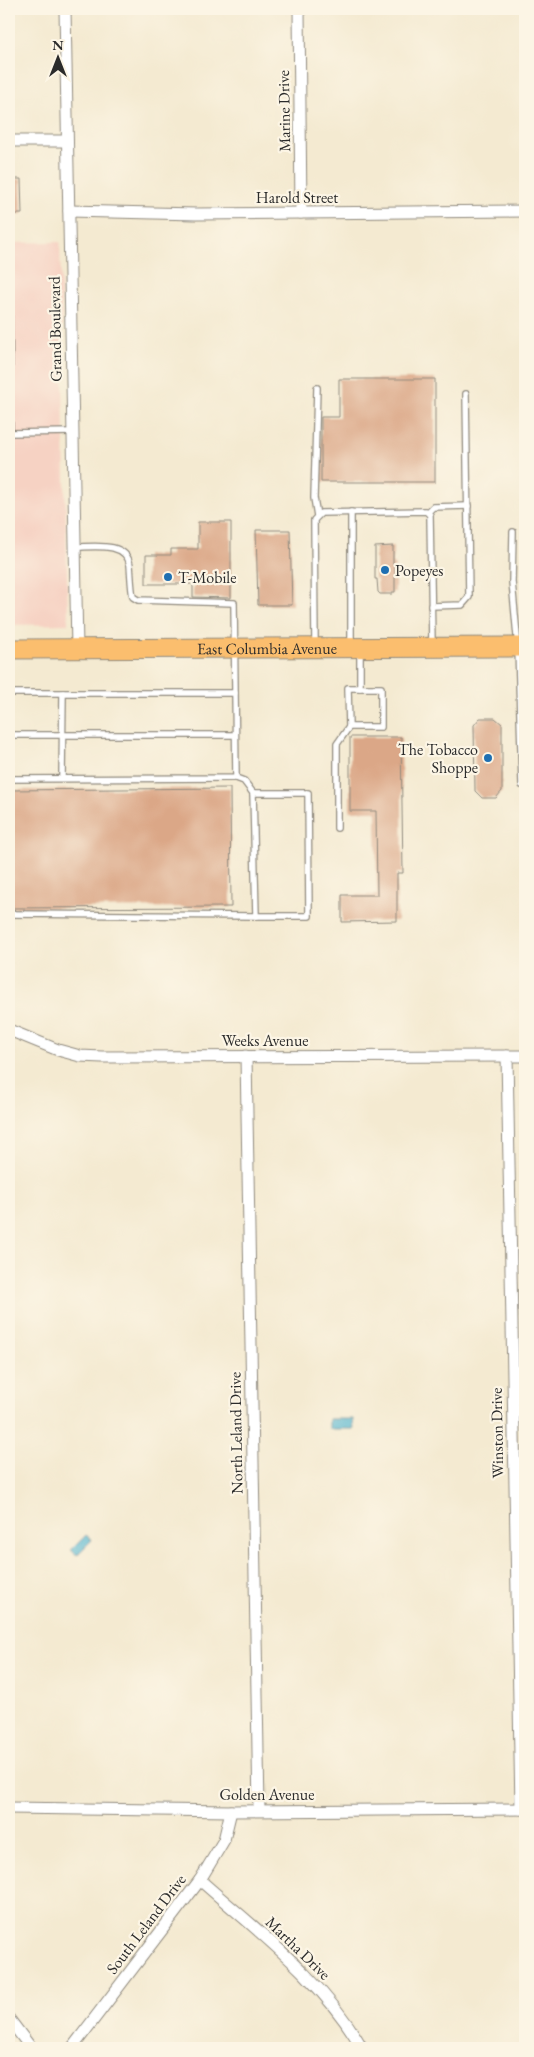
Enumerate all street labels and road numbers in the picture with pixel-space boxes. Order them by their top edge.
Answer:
street label: Marine Drive [273,70,295,152]
street label: Harold Street [256,187,338,208]
street label: Grand Boulevard [44,275,66,382]
street label: East Columbia Avenue [197,637,337,659]
street label: Weeks Avenue [221,1030,309,1051]
street label: North Leland Drive [224,1372,248,1494]
street label: Winston Drive [486,1388,508,1478]
street label: Golden Avenue [219,1784,315,1805]
street label: South Leland Drive [102,1870,190,1978]
street label: Martha Drive [261,1912,335,1984]

